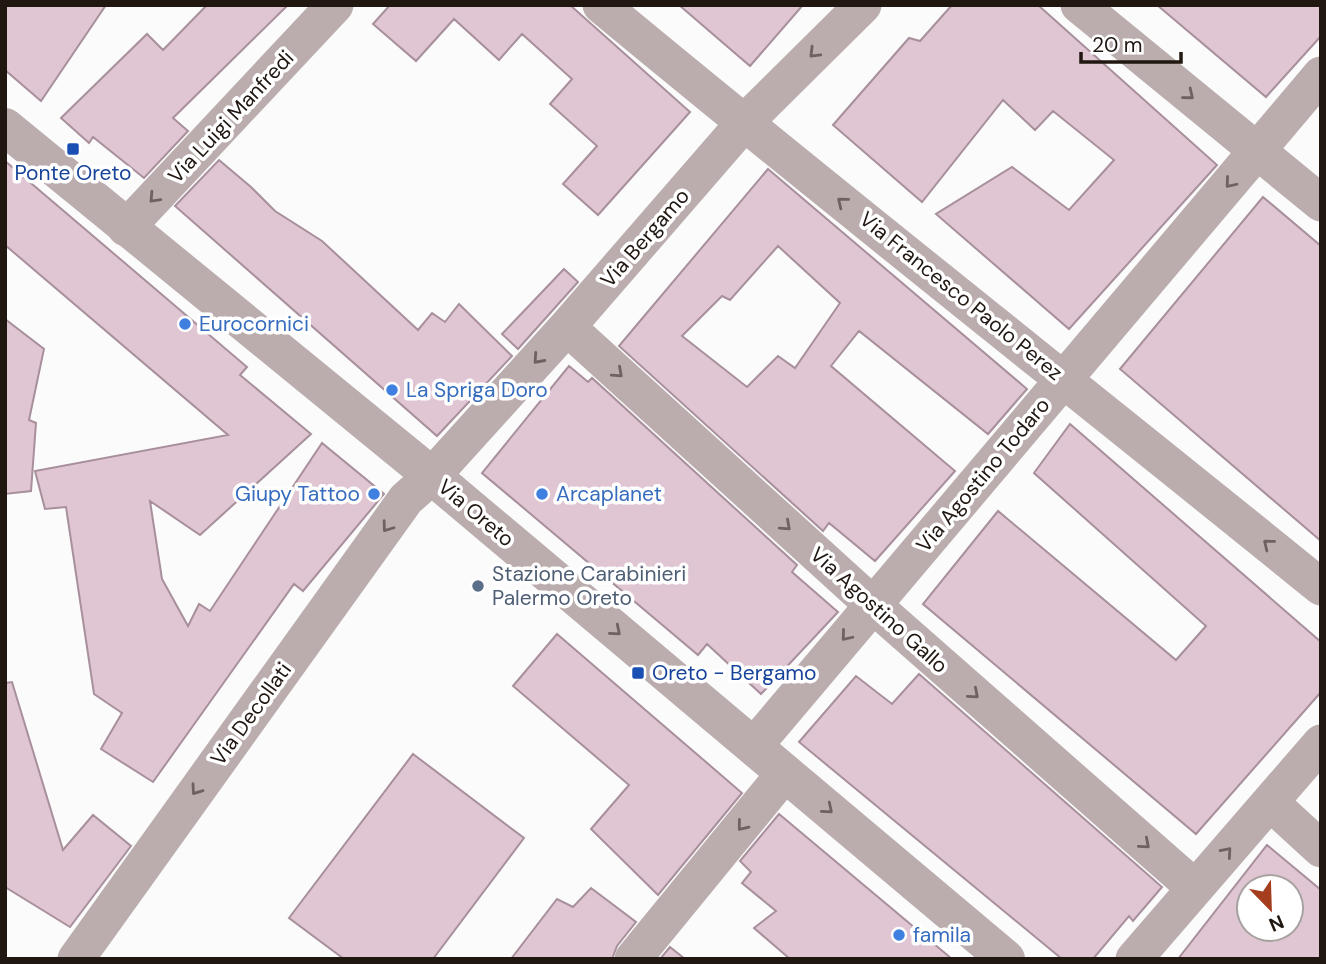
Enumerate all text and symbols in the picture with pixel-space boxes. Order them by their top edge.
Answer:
scale bar [1081,21,1181,65]
text: 20 m [1092,31,1143,59]
street label: Via Luigi Manfredi [162,44,300,190]
one-way arrow [810,45,823,58]
one-way arrow [1181,86,1193,99]
marker: Ponte Oreto [65,141,81,157]
place label: Ponte Oreto [14,159,132,187]
one-way arrow [1226,175,1238,188]
street label: Via Bergamo [594,183,696,293]
one-way arrow [150,190,163,203]
one-way arrow [838,197,850,210]
street label: Via Francesco Paolo Perez [854,205,1068,387]
place label: Eurocornici [199,310,309,338]
marker: Eurocornici [177,316,193,332]
one-way arrow [534,351,546,364]
one-way arrow [609,365,622,377]
place label: La Spriga Doro [406,376,548,404]
marker: La Spriga Doro [384,382,400,398]
street label: Via Agostino Todaro [910,392,1056,558]
street label: Via Oreto [432,473,520,553]
place label: Giupy Tattoo [235,480,360,508]
place label: Arcaplanet [556,480,662,508]
marker: Giupy Tattoo [366,486,382,502]
marker: Arcaplanet [534,486,550,502]
one-way arrow [778,518,791,530]
one-way arrow [383,519,395,531]
one-way arrow [1263,540,1276,552]
street label: Via Agostino Gallo [804,541,954,679]
place label: Stazione Carabinieri Palermo Oreto [492,560,686,612]
marker: Stazione Carabinieri Palermo Oreto [470,578,486,594]
one-way arrow [608,623,621,635]
one-way arrow [842,628,854,641]
street label: Via Decollati [204,657,298,771]
place label: Oreto - Bergamo [652,659,817,687]
marker: Oreto - Bergamo [630,665,646,681]
one-way arrow [966,686,979,698]
one-way arrow [192,782,204,795]
one-way arrow [820,800,832,813]
one-way arrow [738,817,750,830]
one-way arrow [1137,836,1150,848]
one-way arrow [1219,847,1231,860]
north arrow [1235,873,1305,943]
text: N [1265,909,1288,937]
place label: famila [913,921,971,949]
marker: famila [891,927,907,943]

